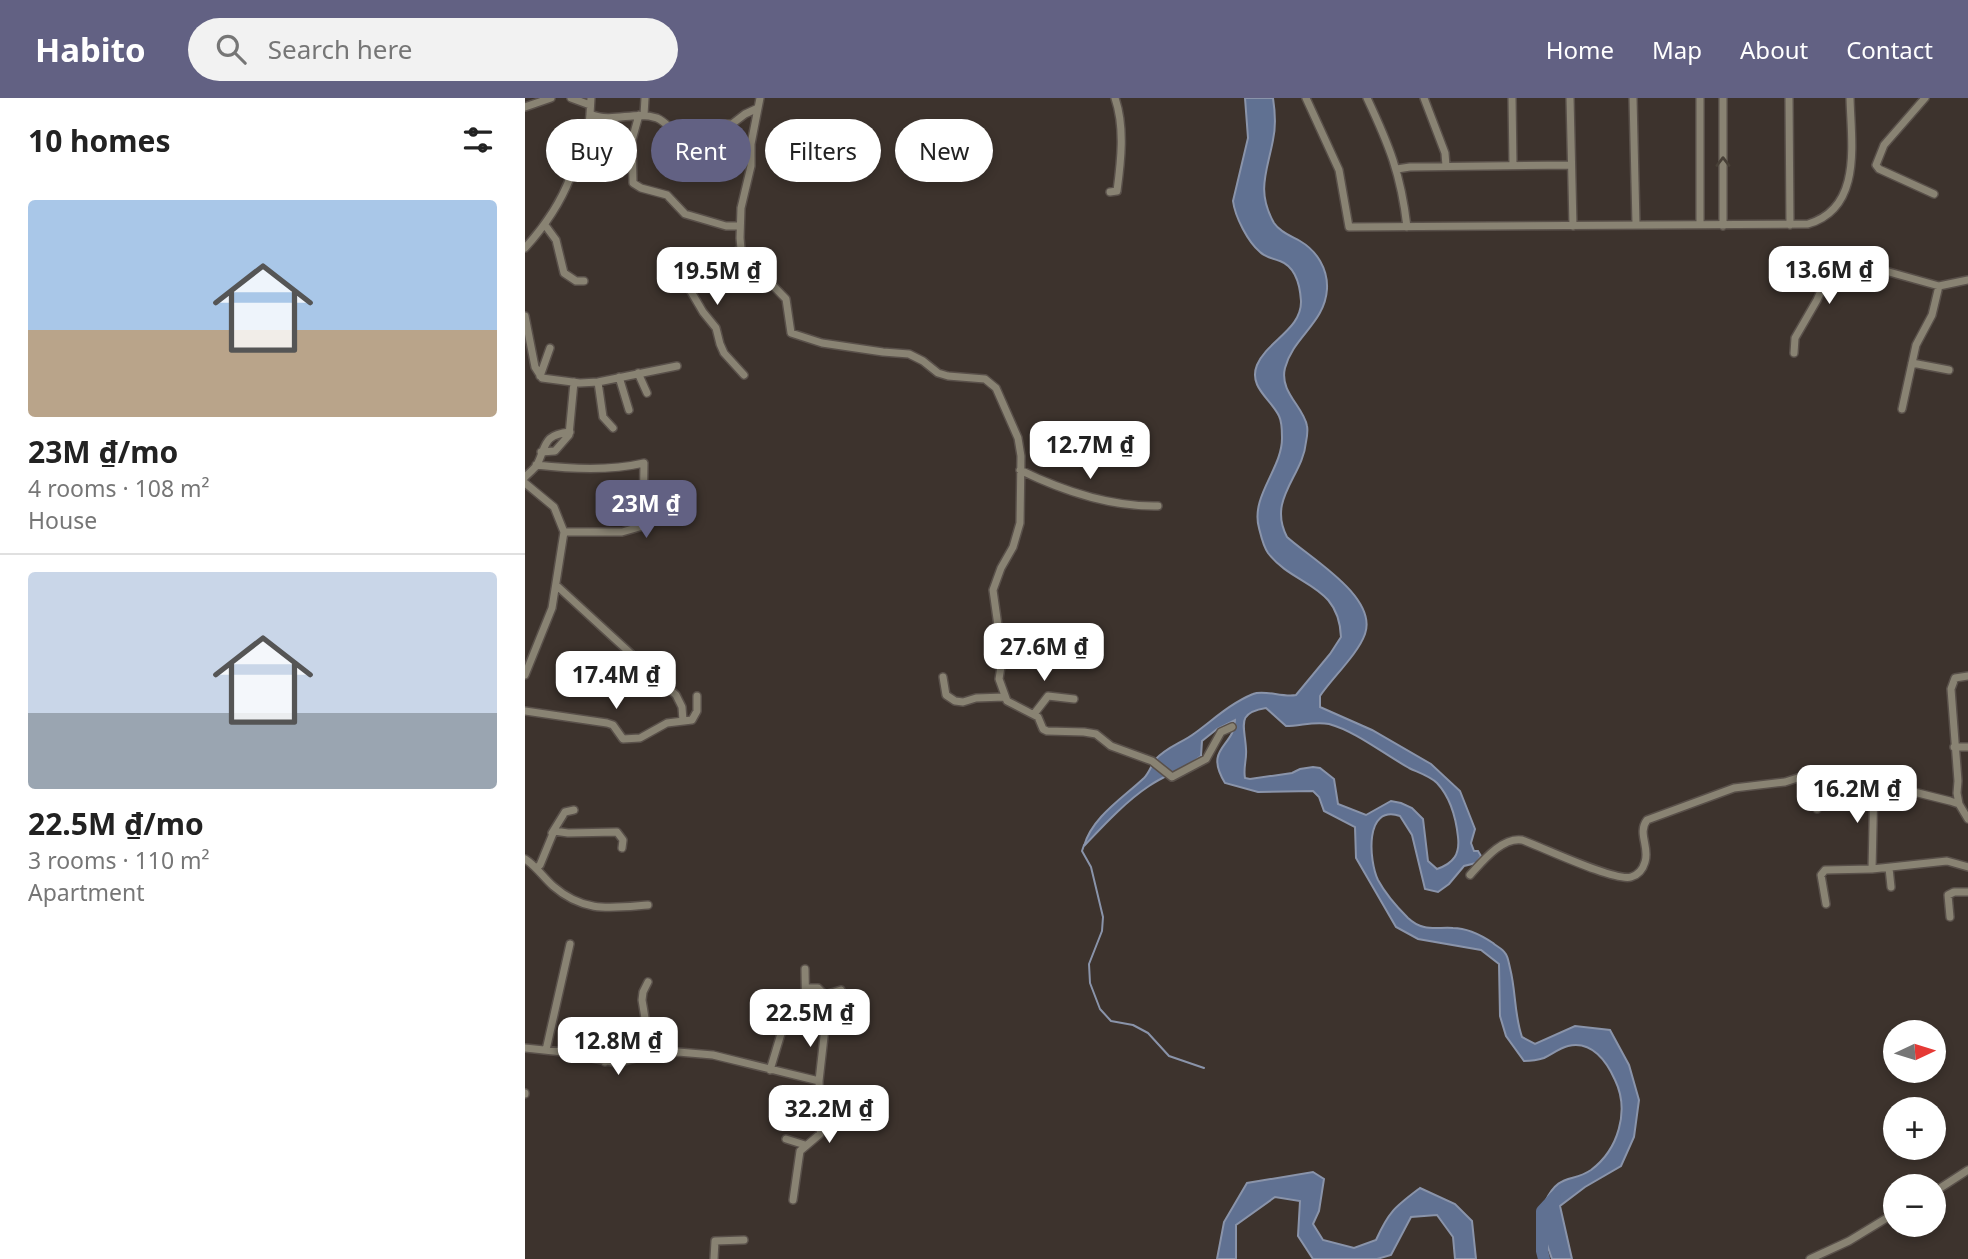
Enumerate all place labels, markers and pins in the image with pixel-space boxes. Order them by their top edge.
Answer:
pin: 13.6M ₫ [1764,246,1894,306]
pin: 19.5M ₫ [652,248,782,307]
pin: 12.7M ₫ [1025,422,1155,481]
pin: 23M ₫ [597,480,695,540]
pin: 27.6M ₫ [979,624,1109,683]
pin: 17.4M ₫ [551,652,681,711]
pin: 16.2M ₫ [1792,766,1922,825]
pin: 22.5M ₫ [745,990,875,1049]
pin: 12.8M ₫ [553,1018,683,1077]
pin: 32.2M ₫ [764,1086,894,1145]

